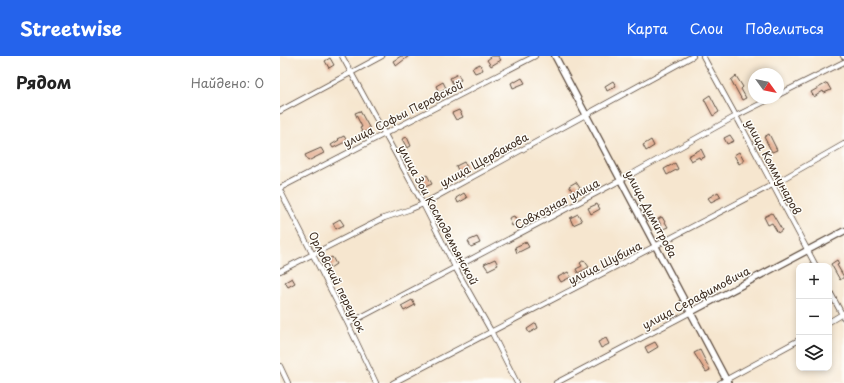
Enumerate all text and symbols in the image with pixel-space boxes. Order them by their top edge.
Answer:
text: Streetwise [20,14,122,42]
text: Карта [627,18,668,39]
text: Слои [690,18,723,39]
text: Поделиться [745,18,824,39]
north arrow [748,68,784,104]
text: Рядом [16,69,71,95]
text: Найдено: 0 [191,73,264,92]
street label: улица Софьи Перовской [340,76,466,151]
street label: улица Коммунаров [741,116,806,218]
street label: улица Щербакова [436,128,531,191]
street label: улица Зои Космодемьянской [394,142,483,288]
street label: улица Димитрова [621,167,682,261]
street label: Совхозная улица [511,174,602,233]
street label: Орловский переулок [305,228,371,336]
street label: улица Шубина [565,237,645,288]
street label: улица Серафимовича [639,262,753,333]
map controls [796,263,832,371]
button: + [796,263,832,299]
button: − [796,299,832,335]
button: layers [796,335,832,371]

